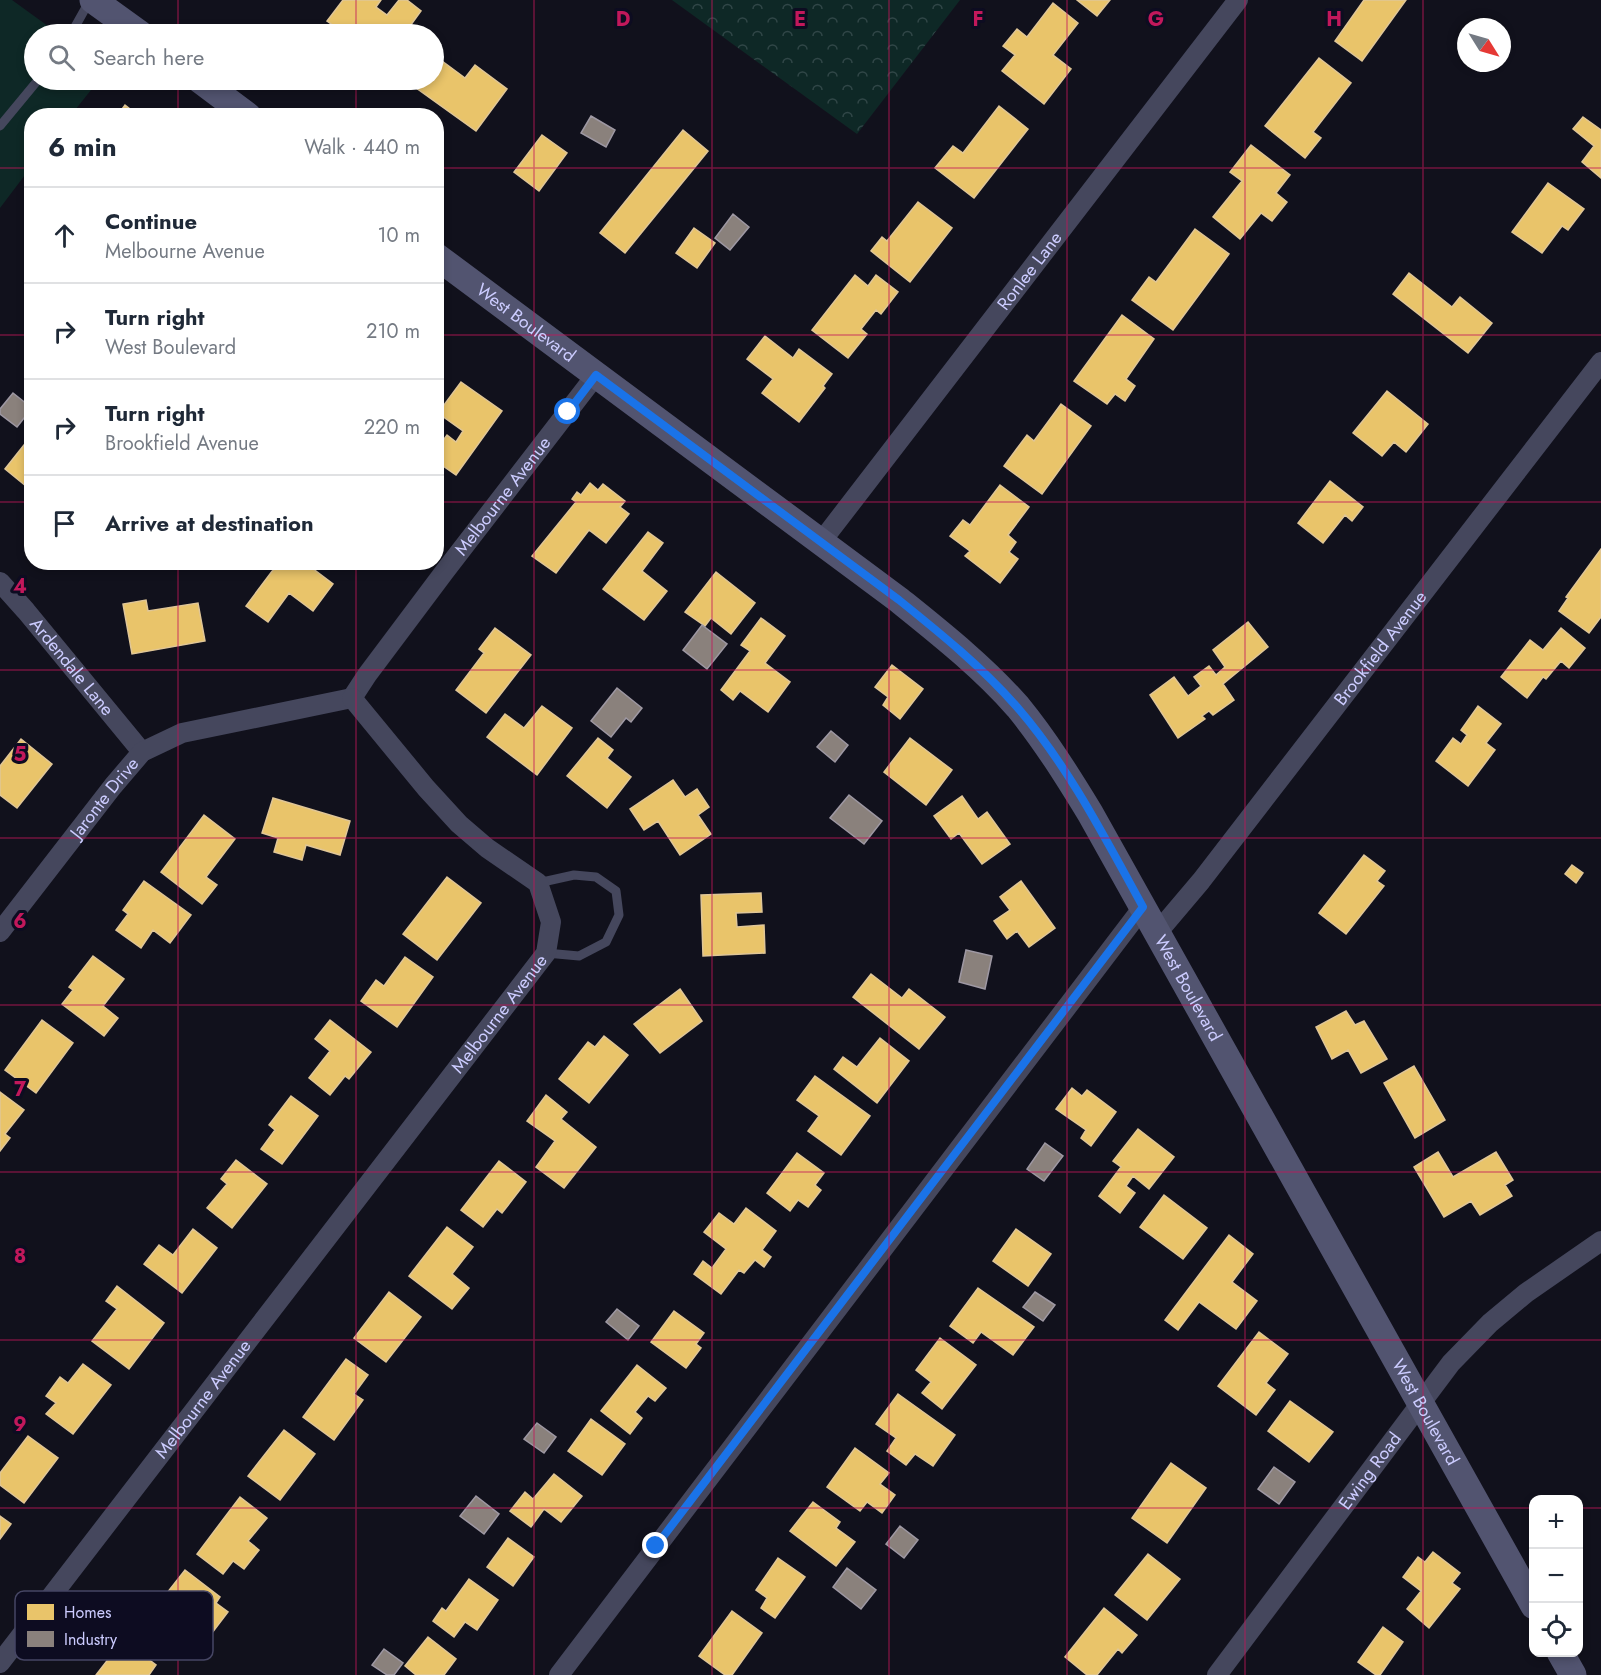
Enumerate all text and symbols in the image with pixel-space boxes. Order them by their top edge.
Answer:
text: D [616,5,630,34]
text: E [794,5,806,34]
text: F [972,5,984,34]
text: G [1148,5,1164,34]
text: H [1326,5,1342,34]
north arrow [1457,18,1511,72]
search box [24,24,444,90]
icon: search [45,41,78,74]
text: Search here [93,41,204,73]
text: 6 min [48,128,117,166]
text: Walk · 440 m [304,133,420,162]
text: Continue [105,205,197,237]
icon: ahead [48,219,81,252]
text: 10 m [377,221,420,250]
street label: Ronlee Lane [991,226,1068,316]
text: Melbourne Avenue [105,237,265,266]
street label: West Boulevard [471,277,581,368]
text: Turn right [105,301,205,333]
icon: right [48,315,81,348]
text: 210 m [366,317,420,346]
text: West Boulevard [105,333,236,362]
text: Turn right [105,397,205,429]
route start [554,398,580,424]
icon: right [48,411,81,444]
text: 220 m [364,413,420,442]
text: Brookfield Avenue [105,429,259,458]
street label: Melbourne Avenue [448,431,557,561]
icon: arrive [48,507,81,540]
text: Arrive at destination [105,507,314,539]
text: 4 [13,572,27,601]
street label: Brookfield Avenue [1328,585,1433,711]
street label: Ardendale Lane [24,612,120,721]
text: 5 [14,740,27,769]
street label: Jaronte Drive [63,752,145,846]
text: 6 [13,907,27,936]
street label: West Boulevard [1148,930,1228,1046]
street label: Melbourne Avenue [445,949,553,1079]
text: 7 [14,1075,27,1104]
text: 8 [14,1242,26,1271]
street label: Melbourne Avenue [149,1334,257,1464]
street label: West Boulevard [1385,1354,1466,1470]
text: 9 [13,1410,27,1439]
street label: Ewing Road [1332,1427,1408,1515]
map controls [1529,1495,1583,1657]
button: + [1529,1495,1583,1549]
route end [642,1532,668,1558]
button: − [1529,1549,1583,1603]
legend [15,1591,213,1660]
text: Homes [64,1601,111,1624]
button: locate [1529,1603,1583,1657]
text: Industry [64,1628,118,1651]

